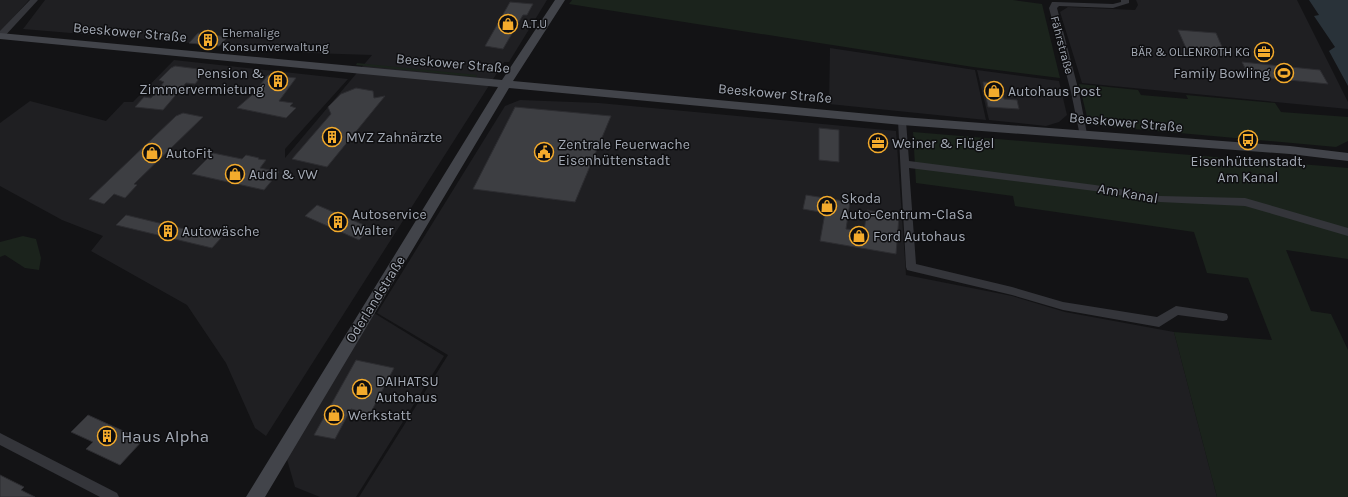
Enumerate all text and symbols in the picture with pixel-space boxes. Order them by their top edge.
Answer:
shop icon: A.T.U [497,13,519,35]
street label: Fährstraße [1048,14,1076,76]
place label: A.T.U [522,17,547,31]
street label: Beeskower Straße [72,19,187,46]
place label: Ehemalige Konsumverwaltung [222,26,329,54]
building icon: Ehemalige Konsumverwaltung [197,29,219,51]
office icon: BÄR & OLLENROTH KG [1253,41,1275,63]
place label: BÄR & OLLENROTH KG [1131,45,1250,59]
street label: Beeskower Straße [395,50,510,77]
sports icon: Family Bowling [1273,62,1295,84]
place label: Pension & Zimmervermietung [139,65,264,98]
place label: Family Bowling [1173,65,1270,82]
building icon: Pension & Zimmervermietung [267,70,289,92]
street label: Beeskower Straße [717,80,832,107]
shop icon: Autohaus Post [983,80,1005,102]
place label: Autohaus Post [1008,83,1101,100]
street label: Beeskower Straße [1068,109,1183,136]
building icon: MVZ Zahnärzte [321,126,343,148]
place label: MVZ Zahnärzte [346,129,442,146]
bus stop icon: Eisenhüttenstadt, Am Kanal [1237,129,1259,151]
office icon: Weiner & Flügel [867,132,889,154]
place label: Weiner & Flügel [892,135,994,152]
place label: Zentrale Feuerwache Eisenhüttenstadt [558,136,690,169]
public building icon: Zentrale Feuerwache Eisenhüttenstadt [533,141,555,163]
shop icon: AutoFit [141,142,163,164]
place label: AutoFit [166,145,212,162]
place label: Eisenhüttenstadt, Am Kanal [1191,153,1306,186]
shop icon: Audi & VW [224,163,246,185]
place label: Audi & VW [249,166,318,183]
street label: Am Kanal [1097,180,1159,207]
place label: Skoda Auto-Centrum-ClaSa [841,190,973,223]
shop icon: Skoda Auto-Centrum-ClaSa [816,195,838,217]
place label: Autoservice Walter [352,206,427,239]
building icon: Autoservice Walter [327,211,349,233]
building icon: Autowäsche [157,220,179,242]
place label: Autowäsche [182,223,260,240]
shop icon: Ford Autohaus [848,225,870,247]
place label: Ford Autohaus [873,228,966,245]
street label: Oderlandstraße [342,253,409,346]
place label: DAIHATSU Autohaus [376,373,439,406]
shop icon: DAIHATSU Autohaus [351,378,373,400]
shop icon: Werkstatt [323,404,345,426]
place label: Werkstatt [348,407,411,424]
building icon: Haus Alpha [96,425,118,447]
place label: Haus Alpha [121,426,209,446]

